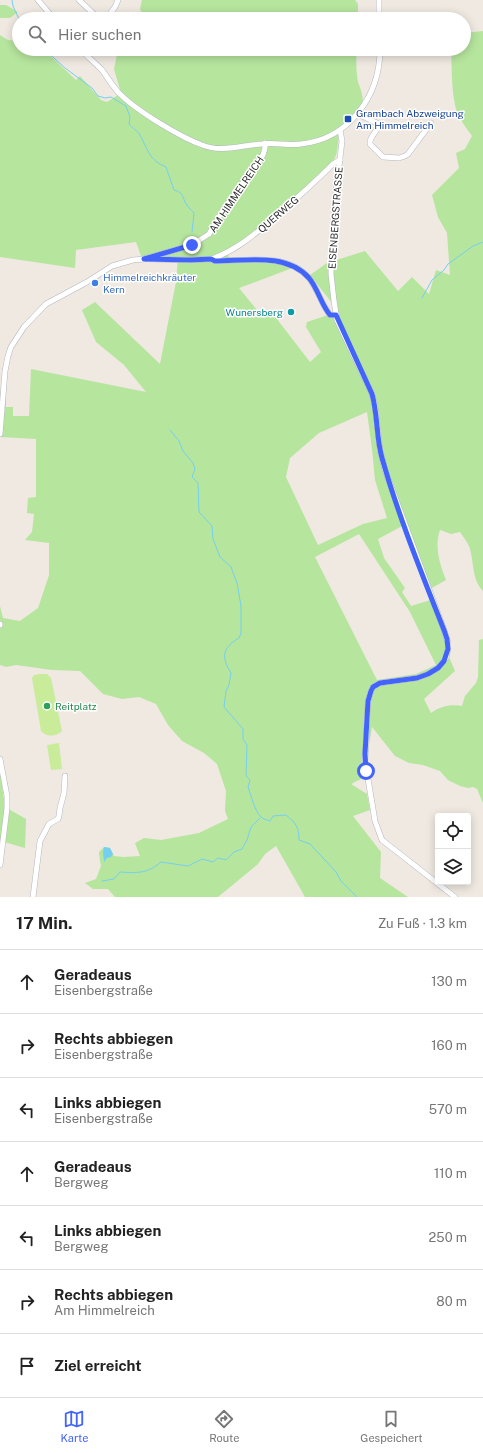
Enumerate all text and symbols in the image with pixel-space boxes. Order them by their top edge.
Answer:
search box [12,12,471,56]
icon: search [26,23,48,45]
text: Hier suchen [58,26,141,43]
place label: Grambach Abzweigung Am Himmelreich [356,107,464,131]
marker: Grambach Abzweigung Am Himmelreich [343,114,353,124]
street label: AM HIMMELREICH [206,154,266,234]
street label: EISENBERGSTRASSE [325,166,345,270]
street label: QUERWEG [255,193,301,235]
route end [183,236,201,254]
place label: Himmelreichkräuter Kern [103,271,196,295]
marker: Himmelreichkräuter Kern [90,278,100,288]
place label: Wunersberg [226,306,283,318]
marker: Wunersberg [286,307,296,317]
place label: Reitplatz [55,700,97,712]
marker: Reitplatz [42,701,52,711]
route start [357,762,375,780]
map controls [435,813,471,885]
button: locate [435,813,471,849]
button: layers [435,849,471,885]
text: 17 Min. [16,913,73,933]
text: Zu Fuß · 1.3 km [378,916,467,931]
text: Geradeaus [54,966,132,983]
icon: ahead [16,971,38,993]
text: 130 m [431,974,467,989]
text: Eisenbergstraße [54,983,153,998]
text: Rechts abbiegen [54,1030,173,1047]
icon: right [16,1035,38,1057]
text: 160 m [431,1038,467,1053]
text: Eisenbergstraße [54,1047,153,1062]
text: Links abbiegen [54,1094,161,1111]
icon: left [16,1099,38,1121]
text: 570 m [429,1102,467,1117]
text: Eisenbergstraße [54,1111,153,1126]
text: Geradeaus [54,1158,132,1175]
icon: ahead [16,1163,38,1185]
text: 110 m [434,1166,467,1181]
text: Bergweg [54,1175,109,1190]
text: Links abbiegen [54,1222,161,1239]
icon: left [16,1227,38,1249]
text: 250 m [429,1230,467,1245]
text: Bergweg [54,1239,109,1254]
text: Rechts abbiegen [54,1286,173,1303]
icon: right [16,1291,38,1313]
text: 80 m [436,1294,467,1309]
text: Am Himmelreich [54,1303,155,1318]
icon: arrive [16,1355,38,1377]
text: Ziel erreicht [54,1357,141,1374]
tab: Karte [60,1408,88,1444]
tab: Route [209,1408,239,1444]
tab: Gespeichert [360,1408,423,1444]

